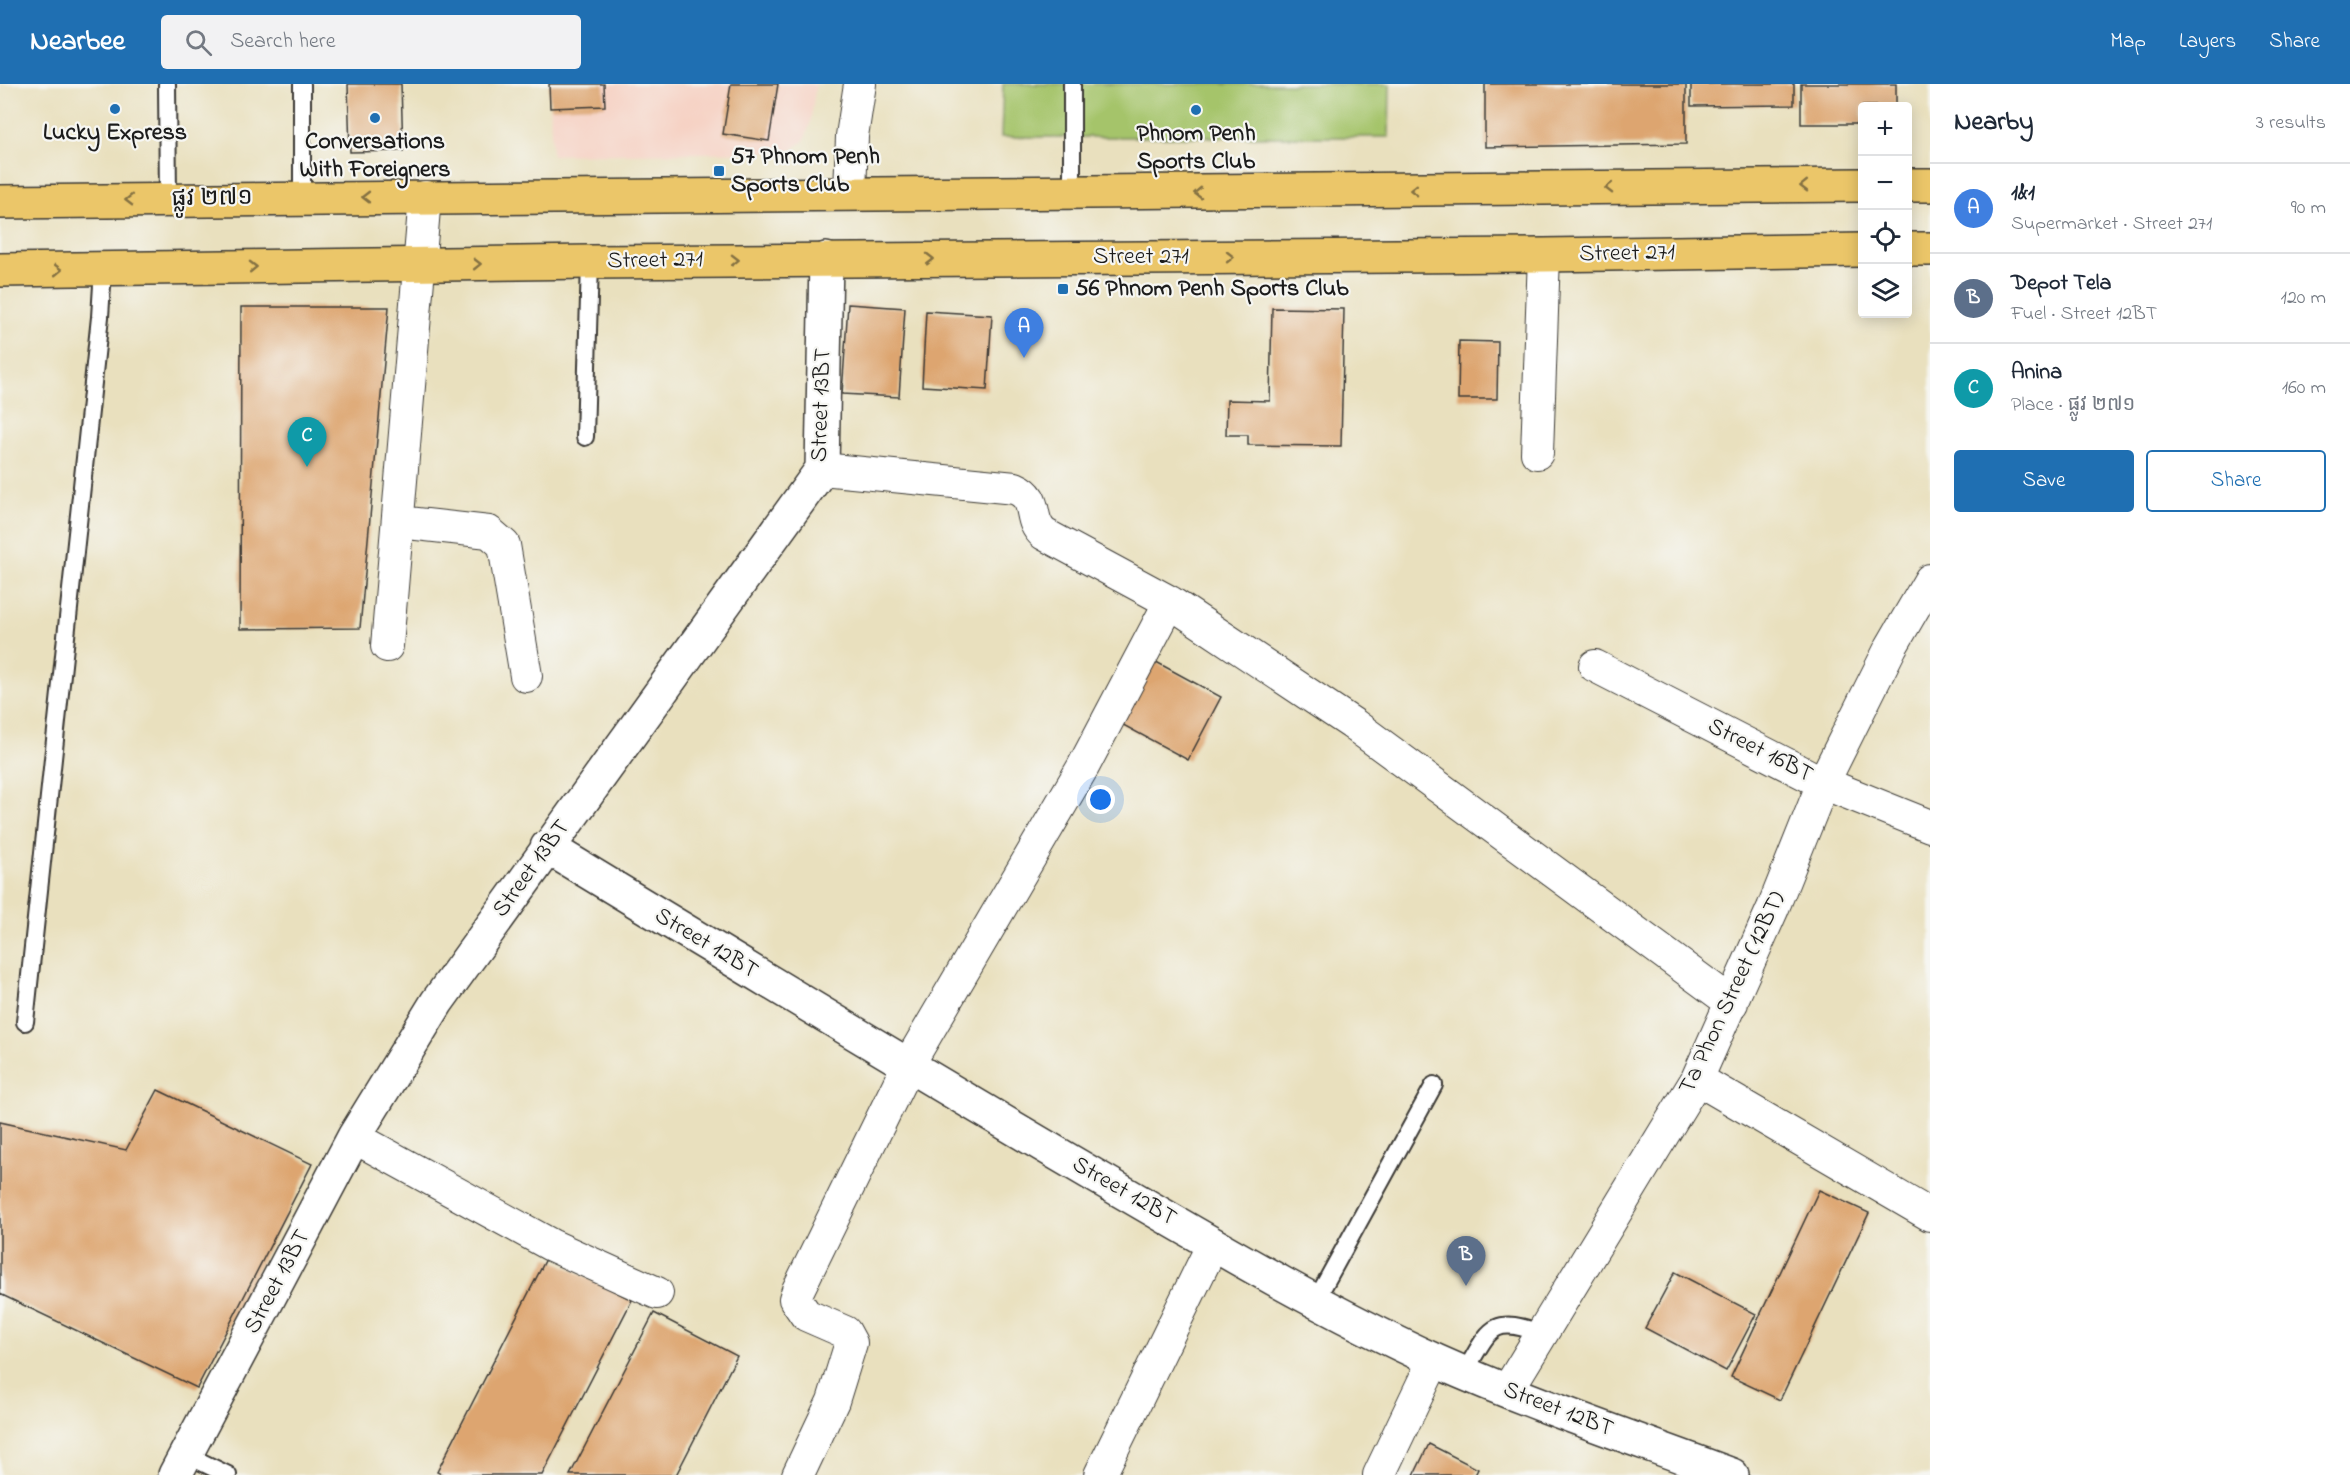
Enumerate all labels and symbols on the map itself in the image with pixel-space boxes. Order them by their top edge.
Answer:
marker: Lucky Express [108,102,122,116]
marker: Phnom Penh Sports Club [1189,103,1203,117]
marker: Conversations With Foreigners [368,111,382,125]
place label: Lucky Express [43,116,187,152]
place label: Phnom Penh Sports Club [1136,117,1256,180]
place label: Conversations With Foreigners [299,125,451,189]
place label: 57 Phnom Penh Sports Club [731,140,880,203]
marker: 57 Phnom Penh Sports Club [712,164,726,178]
one-way arrow [1800,180,1809,192]
street label: ផ្លូវ ២៧១ [171,181,253,219]
one-way arrow [1605,182,1614,194]
one-way arrow [1410,184,1419,196]
one-way arrow [1194,187,1203,199]
one-way arrow [362,191,371,203]
one-way arrow [125,194,134,206]
street label: Street 271 [1579,236,1676,272]
street label: Street 271 [1093,240,1189,275]
street label: Street 271 [607,243,704,279]
one-way arrow [1226,251,1235,263]
one-way arrow [926,253,935,265]
one-way arrow [731,254,740,266]
one-way arrow [473,258,482,270]
one-way arrow [249,261,258,273]
one-way arrow [54,263,63,276]
place label: 56 Phnom Penh Sports Club [1075,272,1349,307]
marker: 56 Phnom Penh Sports Club [1056,282,1070,296]
pin: A [1004,308,1044,358]
street label: Street 13BT [803,347,841,463]
pin: C [288,418,326,467]
street label: Street 16BT [1701,709,1819,793]
your location [1086,785,1115,814]
street label: Street 13BT [484,812,580,925]
street label: Ta Phon Street (12BT) [1671,886,1795,1100]
street label: Street 12BT [647,899,765,989]
street label: Street 12BT [1065,1148,1183,1236]
street label: Street 13BT [236,1223,320,1341]
pin: B [1446,1236,1486,1286]
street label: Street 12BT [1498,1373,1619,1447]

